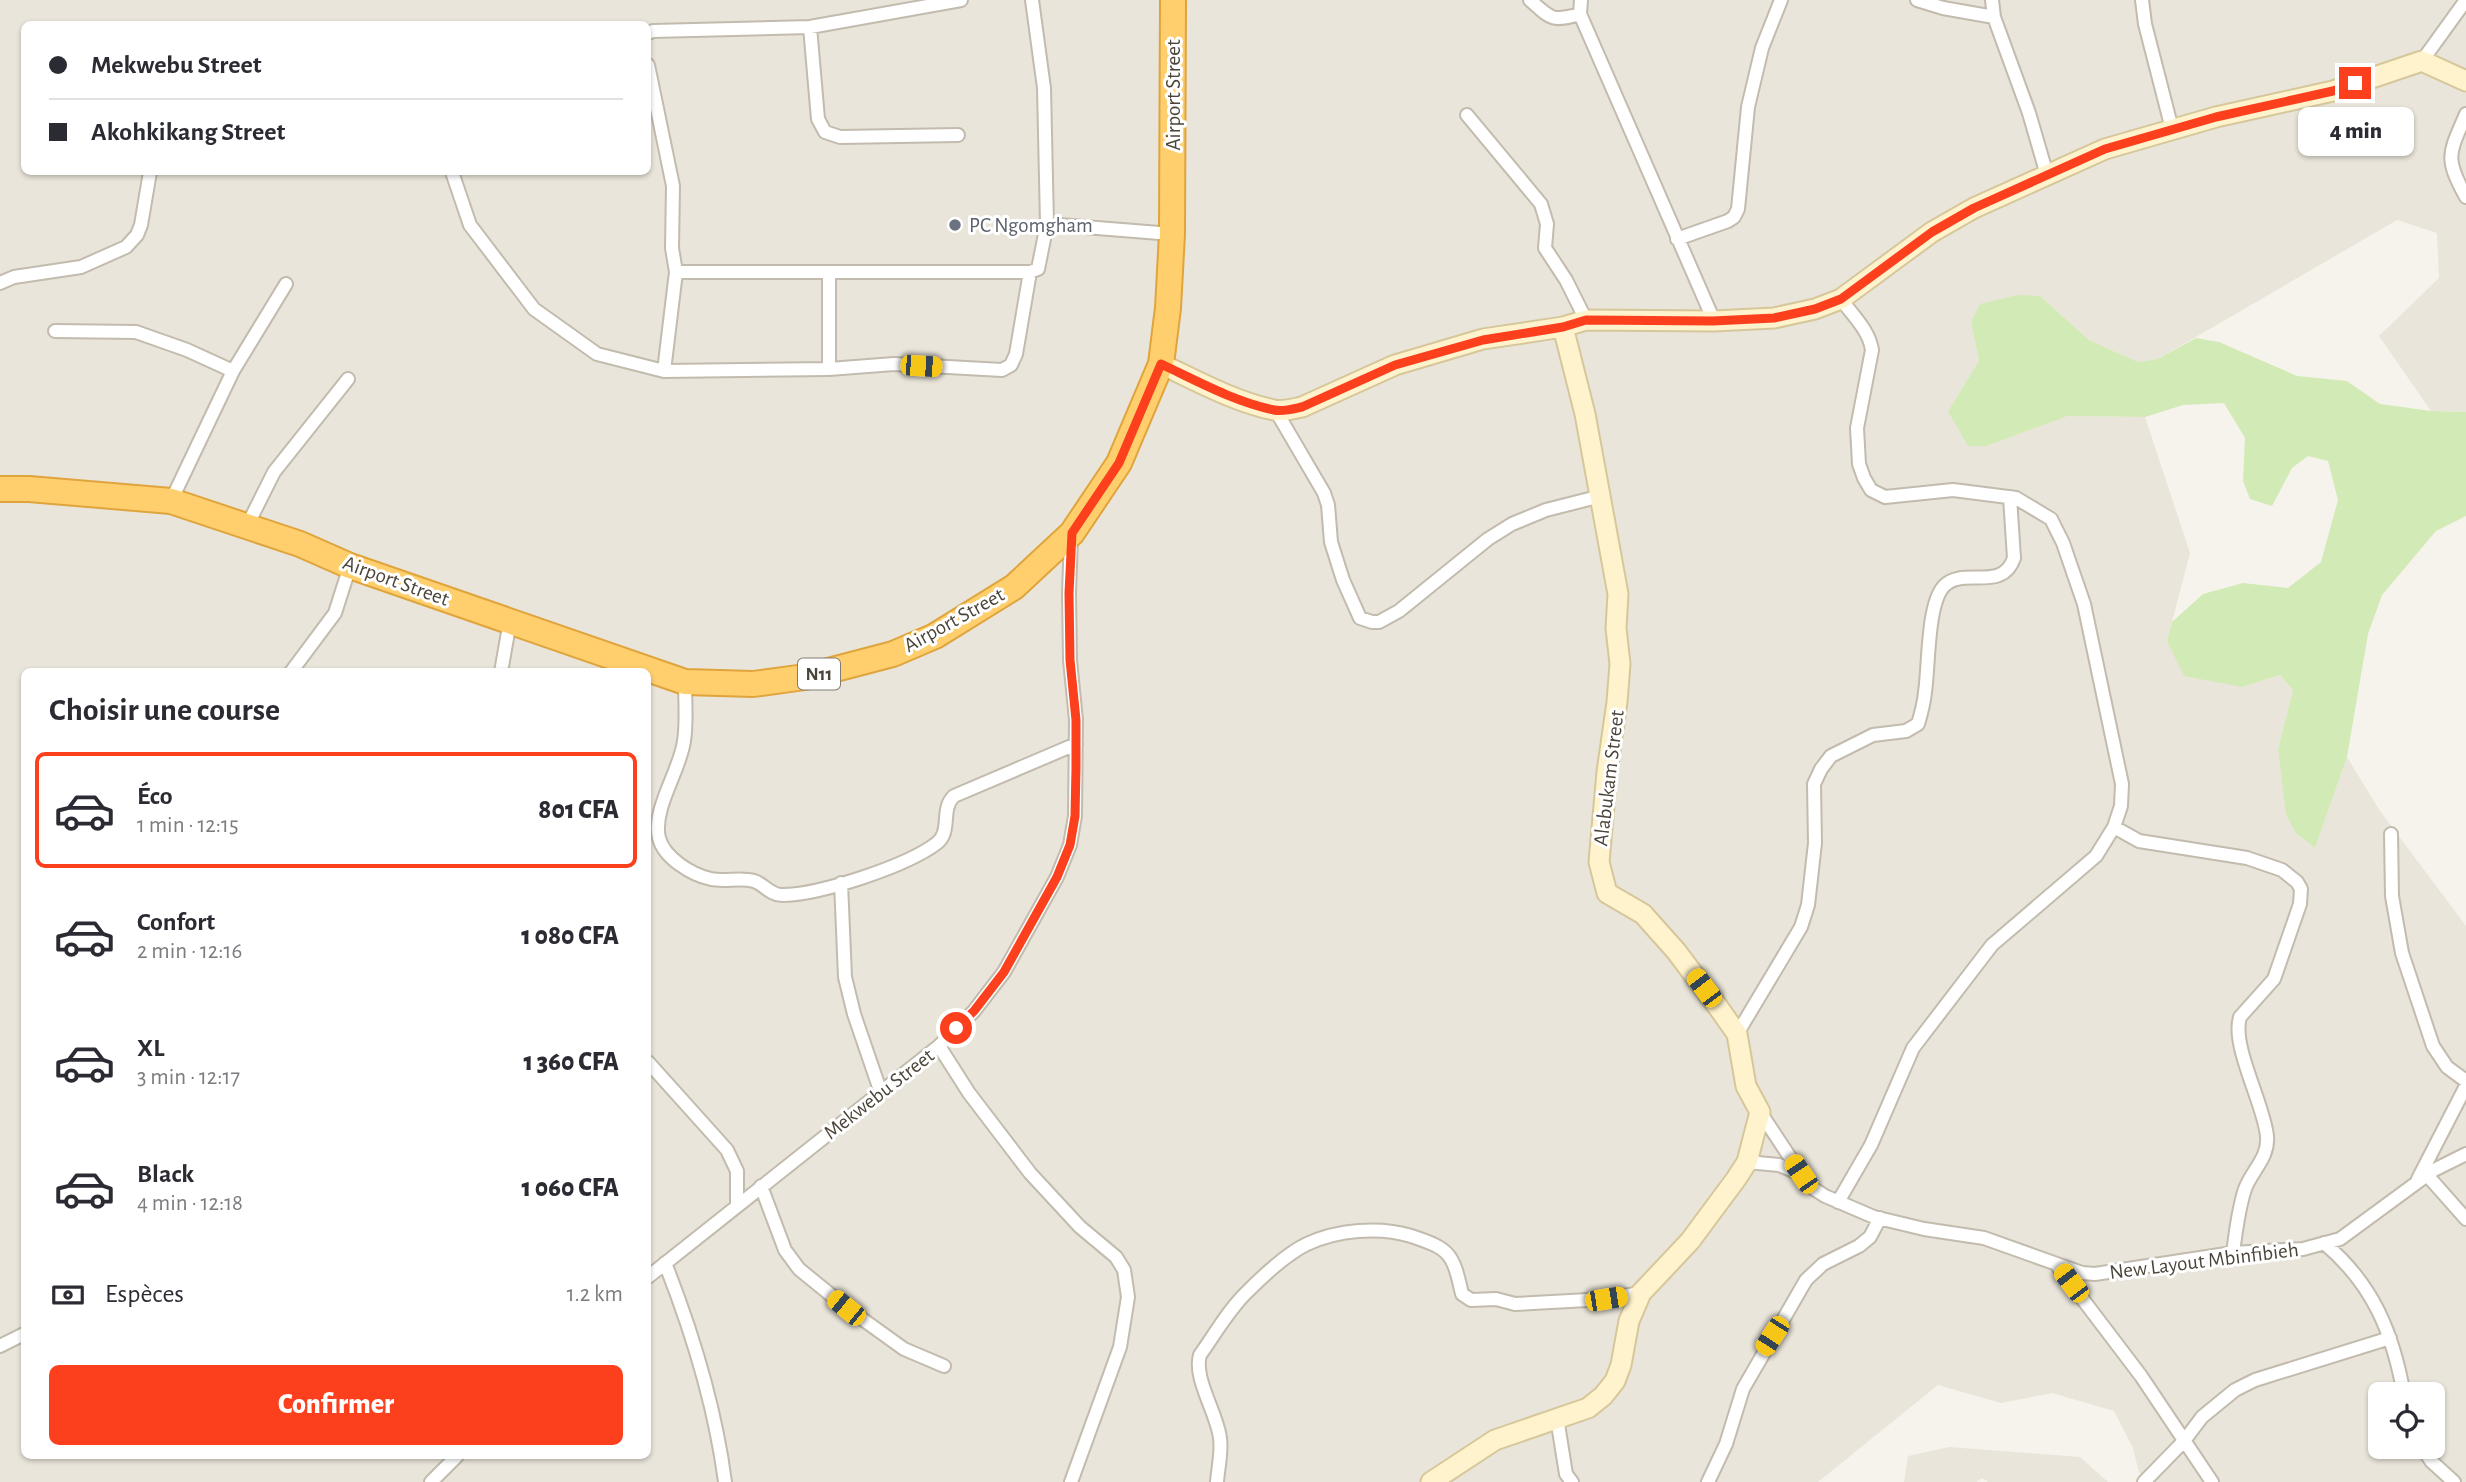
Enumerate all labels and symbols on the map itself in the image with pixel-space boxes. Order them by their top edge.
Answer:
street label: Airport Street [1163,39,1184,151]
route end [2339,67,2371,99]
callout: 4 min [2297,108,2413,156]
place label: PC Ngomgham [969,215,1093,236]
marker: PC Ngomgham [947,217,963,233]
car [900,354,943,378]
street label: Airport Street [340,552,452,610]
street label: Airport Street [900,584,1008,656]
road number: N11 [798,659,840,690]
street label: Alabukam Street [1590,708,1628,847]
car [1683,965,1726,1011]
route start [940,1012,972,1044]
street label: Mekwebu Street [820,1044,938,1143]
car [1781,1151,1822,1197]
street label: New Layout Mbinfibieh [2108,1239,2300,1283]
car [2050,1260,2093,1306]
car [1584,1285,1629,1313]
car [824,1287,869,1329]
car [1752,1313,1793,1359]

